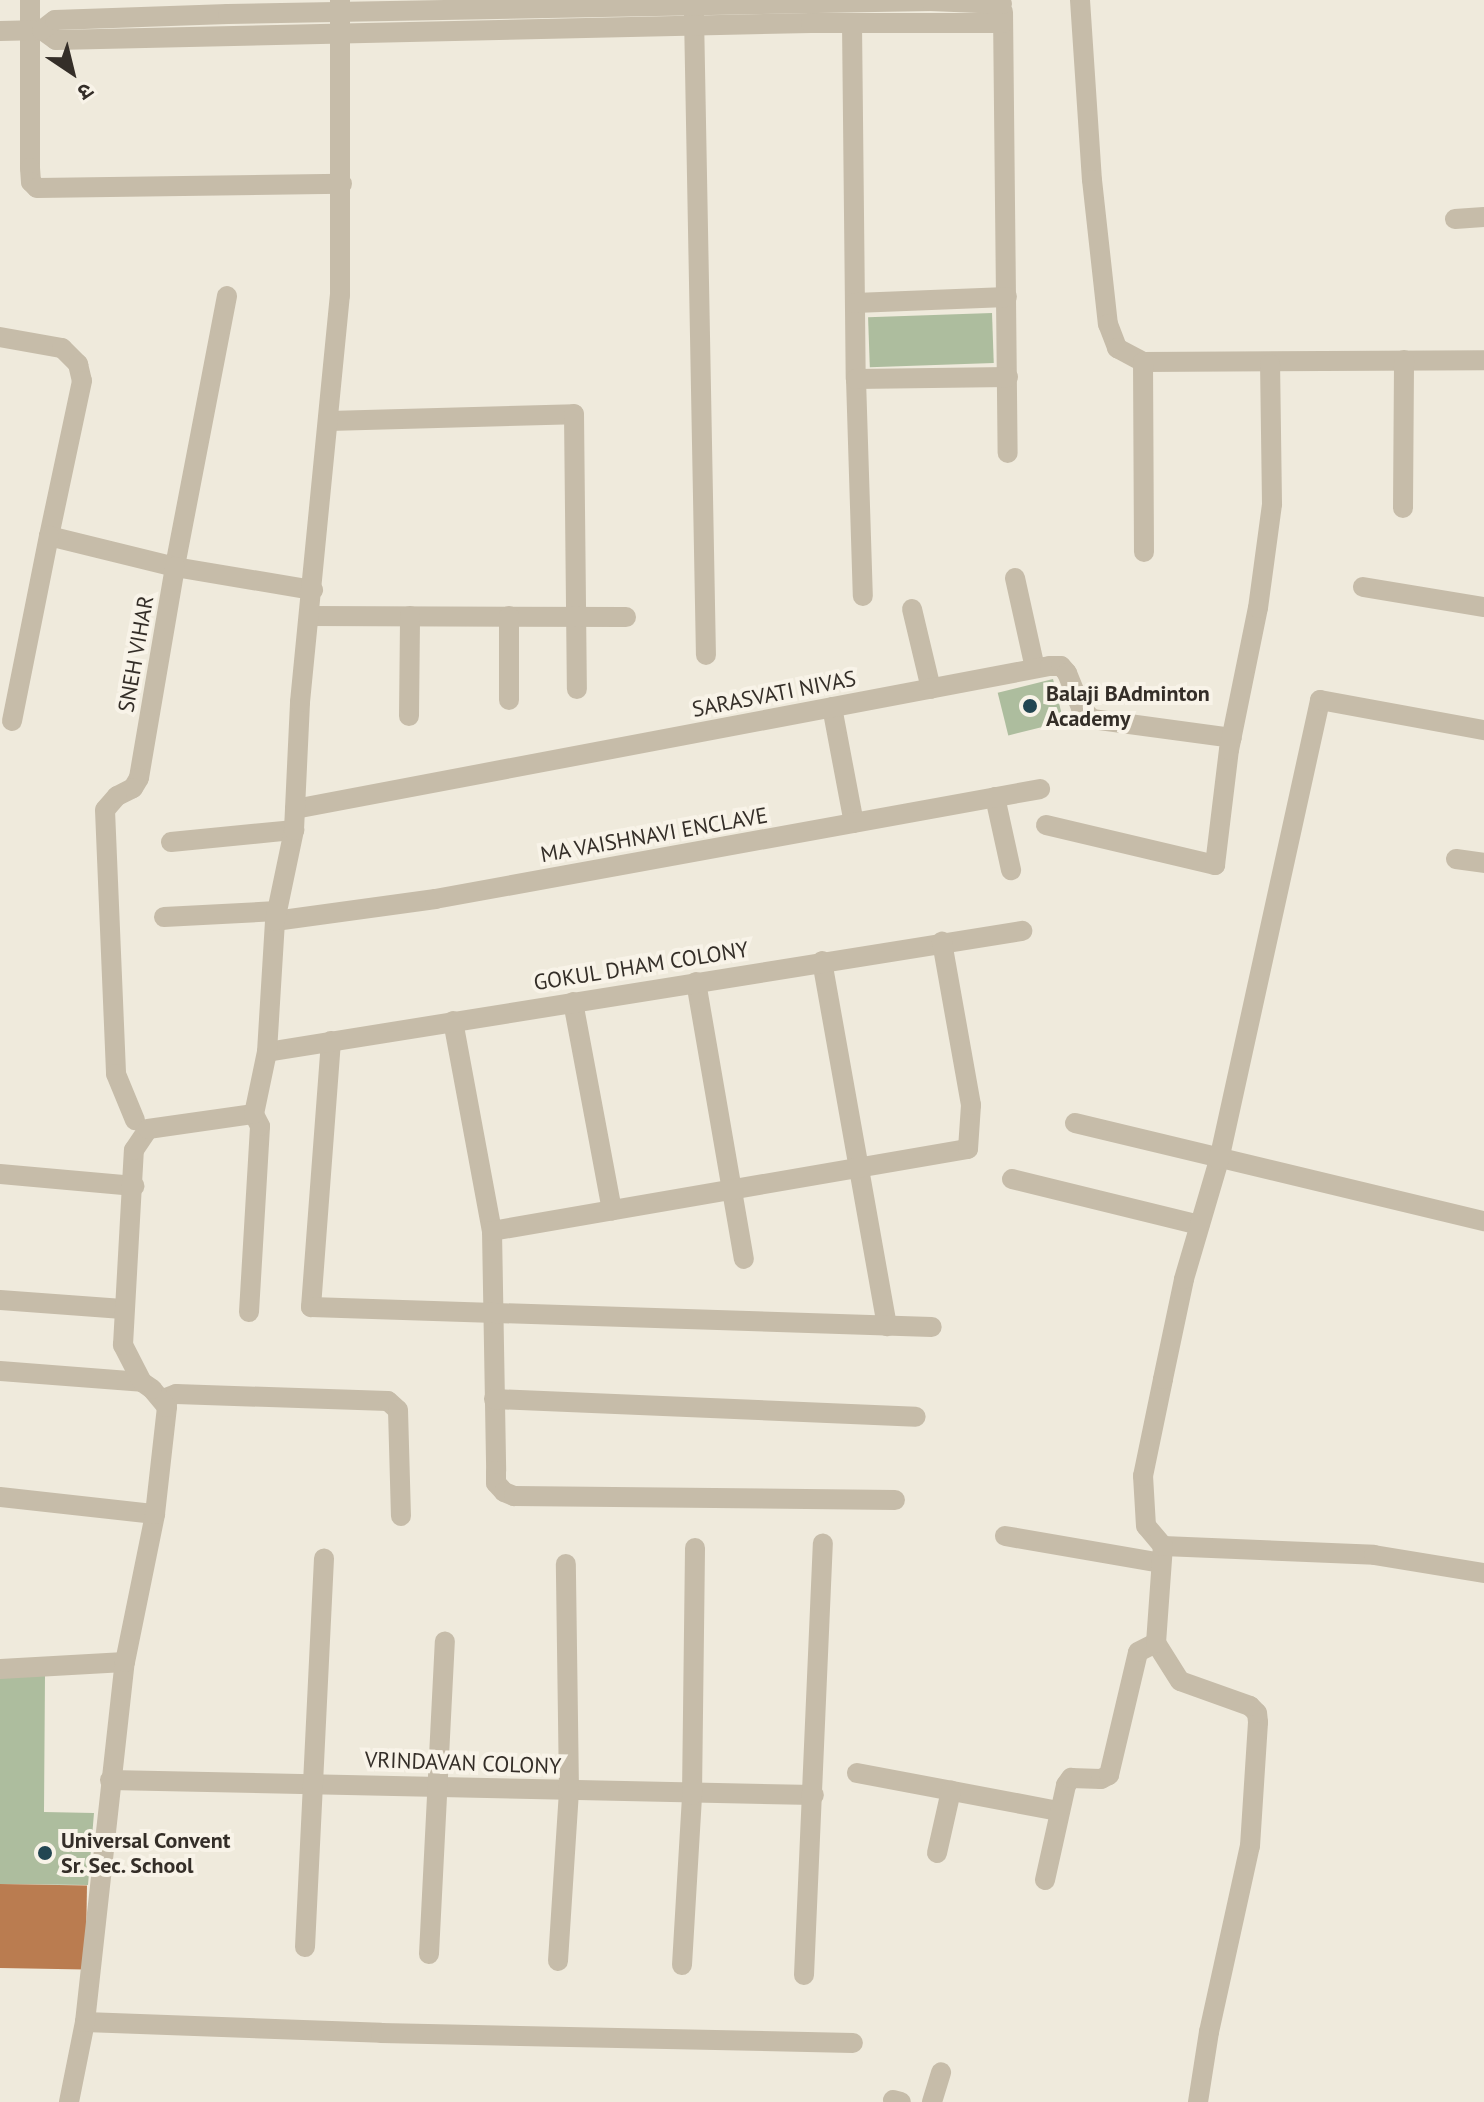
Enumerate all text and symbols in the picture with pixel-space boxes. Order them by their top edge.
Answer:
north arrow [32,32,112,112]
text: उ [72,76,99,107]
street label: SNEH VIHAR [113,593,159,715]
street label: SARASVATI NIVAS [690,665,858,723]
place label: Balaji BAdminton Academy [1046,680,1210,732]
marker: Balaji BAdminton Academy [1021,697,1039,715]
street label: MA VAISHNAVI ENCLAVE [538,802,770,868]
street label: GOKUL DHAM COLONY [531,936,751,996]
street label: VRINDAVAN COLONY [364,1746,562,1780]
place label: Universal Convent Sr. Sec. School [61,1827,231,1878]
marker: Universal Convent Sr. Sec. School [36,1844,54,1862]

